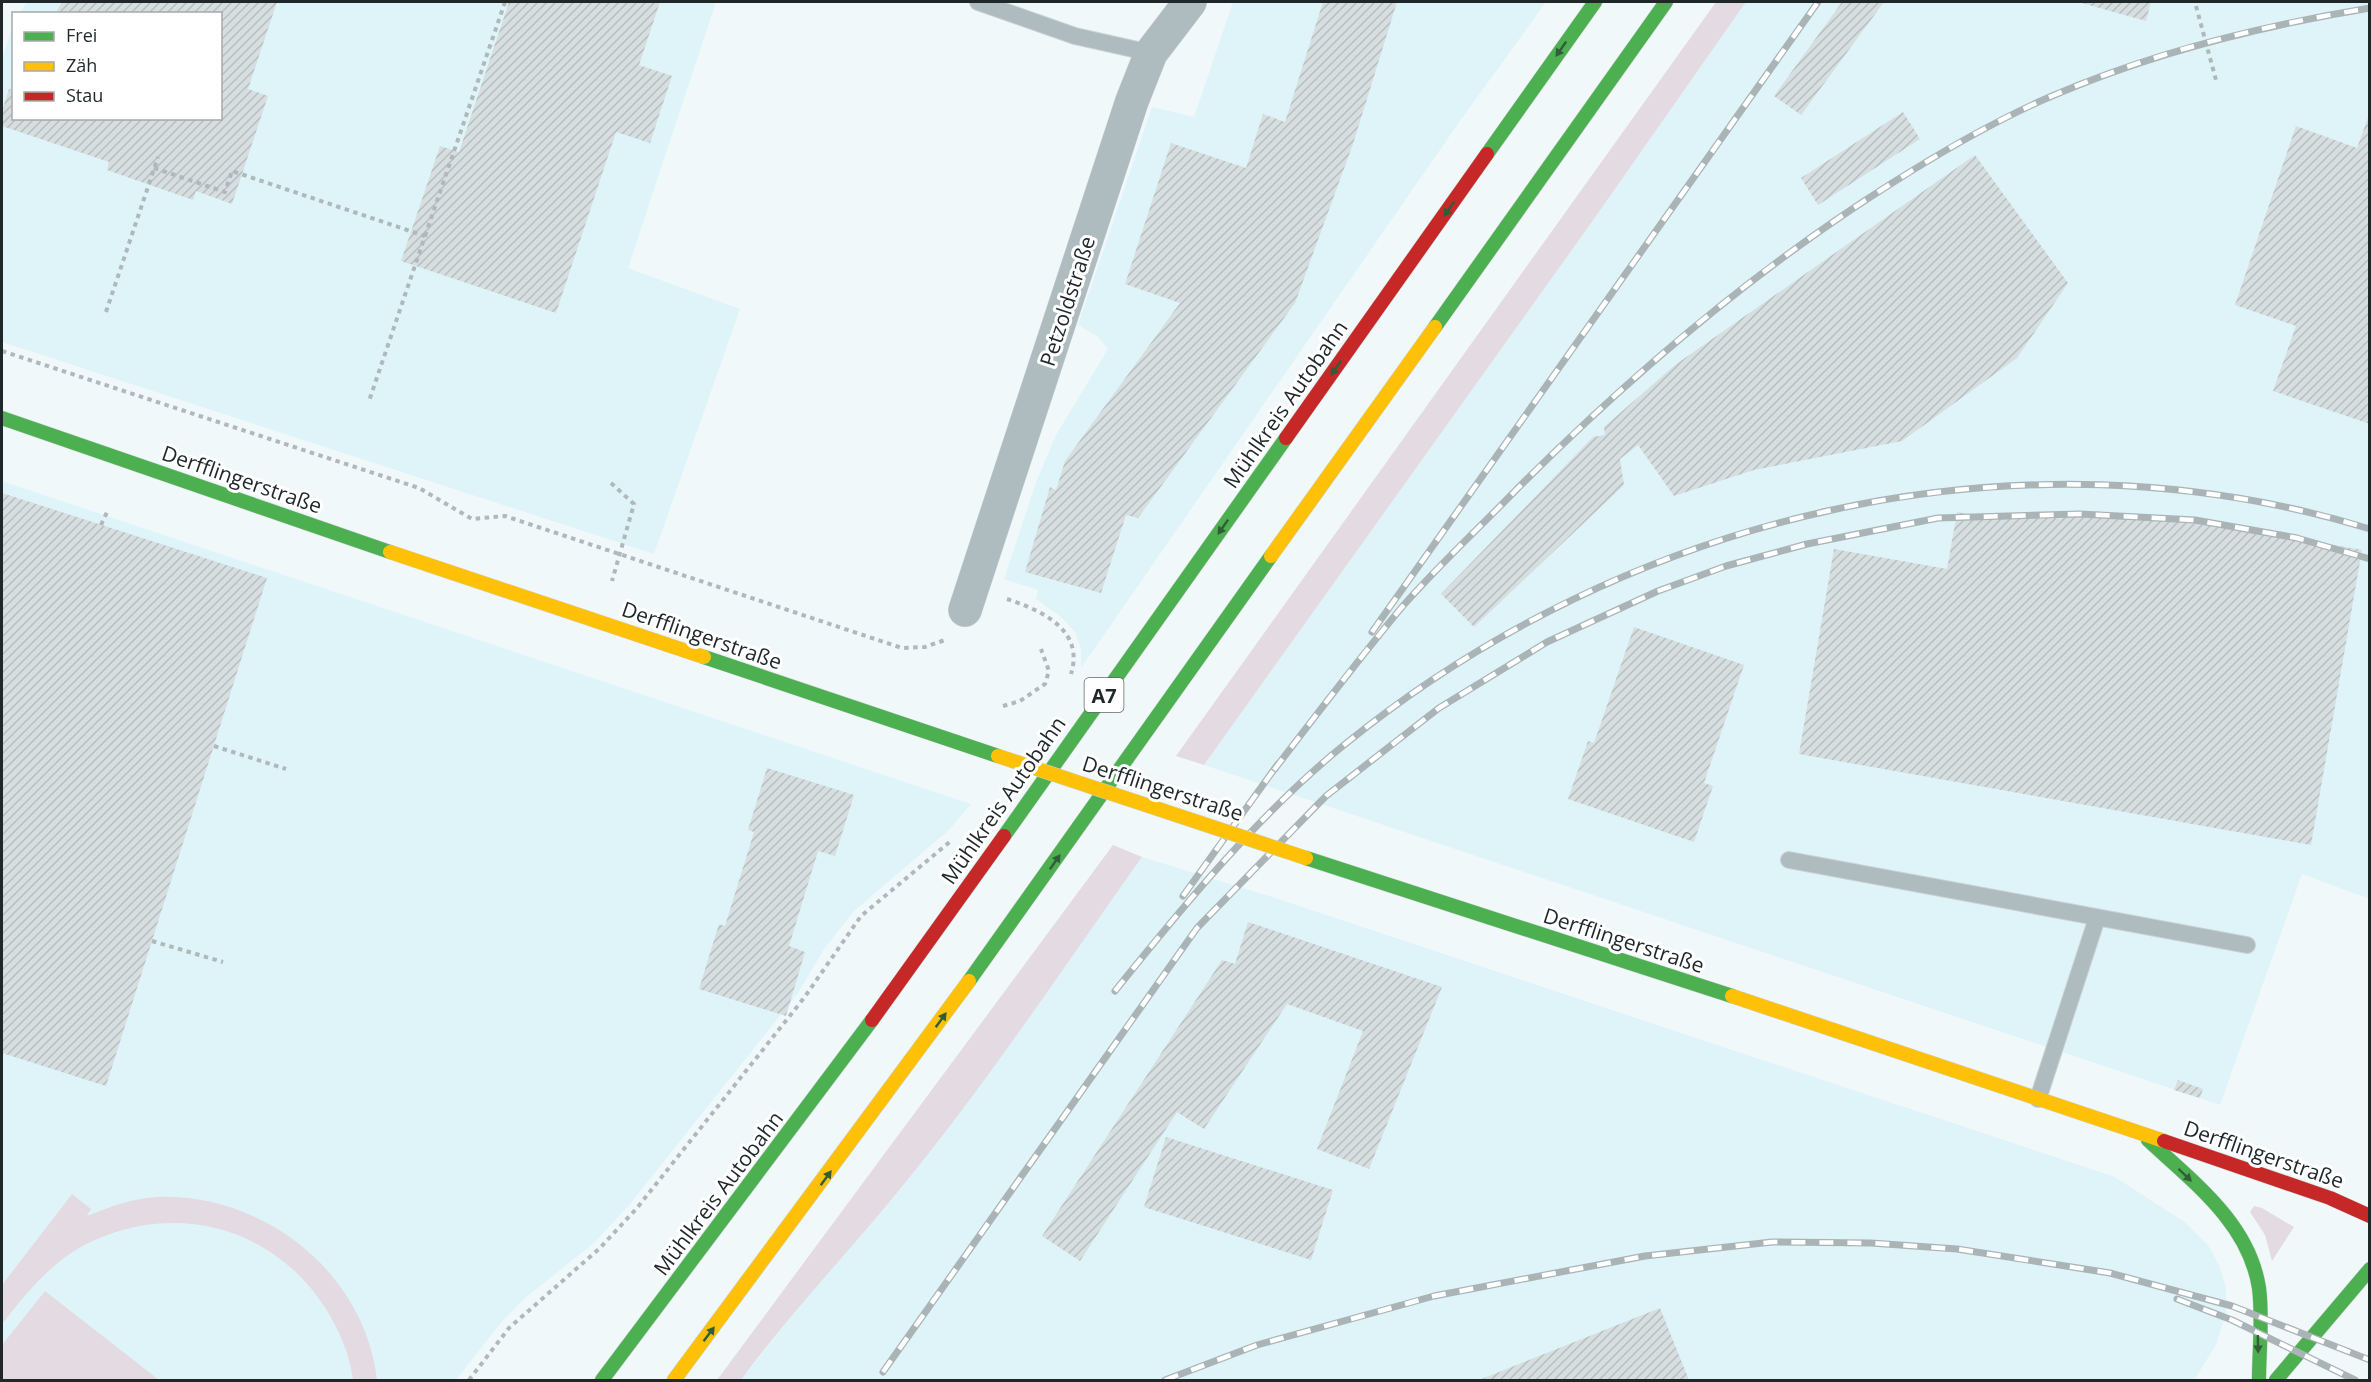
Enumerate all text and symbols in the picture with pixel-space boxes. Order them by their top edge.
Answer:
legend [12,12,222,120]
text: Frei [66,23,97,47]
one-way arrow [1555,41,1567,57]
text: Zäh [66,53,97,77]
text: Stau [66,83,103,107]
one-way arrow [1443,200,1455,216]
street label: Petzoldstraße [1033,232,1101,370]
street label: Mühlkreis Autobahn [1217,315,1353,493]
one-way arrow [1330,359,1342,375]
street label: Derfflingerstraße [158,438,326,520]
one-way arrow [1217,518,1229,534]
street label: Derfflingerstraße [618,594,786,676]
road number: A7 [1084,678,1124,712]
street label: Mühlkreis Autobahn [935,711,1071,889]
street label: Derfflingerstraße [1079,749,1247,827]
one-way arrow [1048,854,1060,869]
street label: Derfflingerstraße [1540,901,1708,979]
one-way arrow [935,1013,947,1029]
street label: Mühlkreis Autobahn [647,1105,789,1281]
street label: Derfflingerstraße [2180,1113,2348,1195]
one-way arrow [2177,1168,2192,1182]
one-way arrow [819,1170,831,1185]
one-way arrow [703,1326,715,1342]
one-way arrow [2253,1335,2263,1354]

